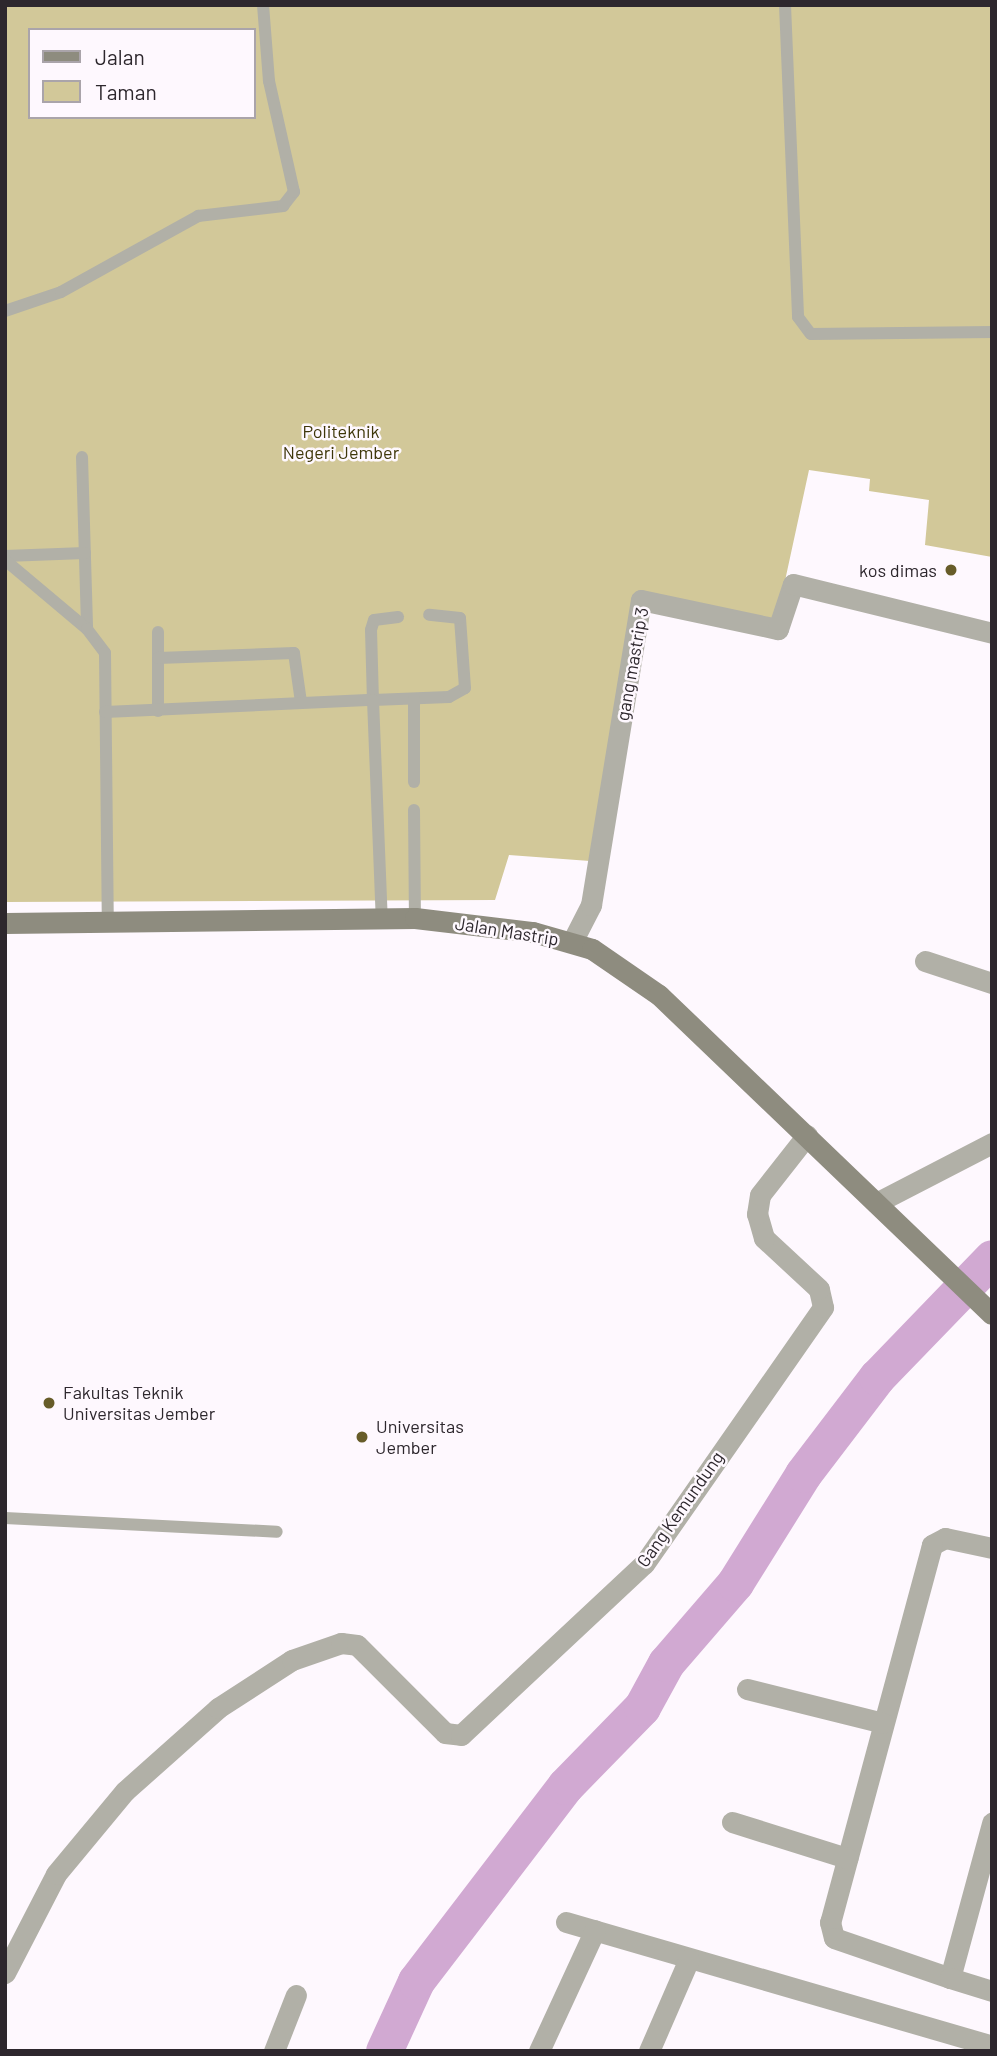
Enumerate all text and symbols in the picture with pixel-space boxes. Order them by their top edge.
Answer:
legend [28,28,256,119]
text: Jalan [95,44,145,69]
text: Taman [95,79,157,104]
park label: Politeknik Negeri Jember [283,421,399,464]
place label: kos dimas [859,559,937,581]
marker: kos dimas [943,562,959,578]
street label: gang mastrip 3 [611,606,653,722]
street label: Jalan Mastrip [454,912,560,950]
place label: Fakultas Teknik Universitas Jember [63,1382,215,1424]
marker: Fakultas Teknik Universitas Jember [41,1395,57,1411]
place label: Universitas Jember [376,1416,464,1458]
marker: Universitas Jember [354,1429,370,1445]
street label: Gang Kemundung [632,1447,728,1571]

